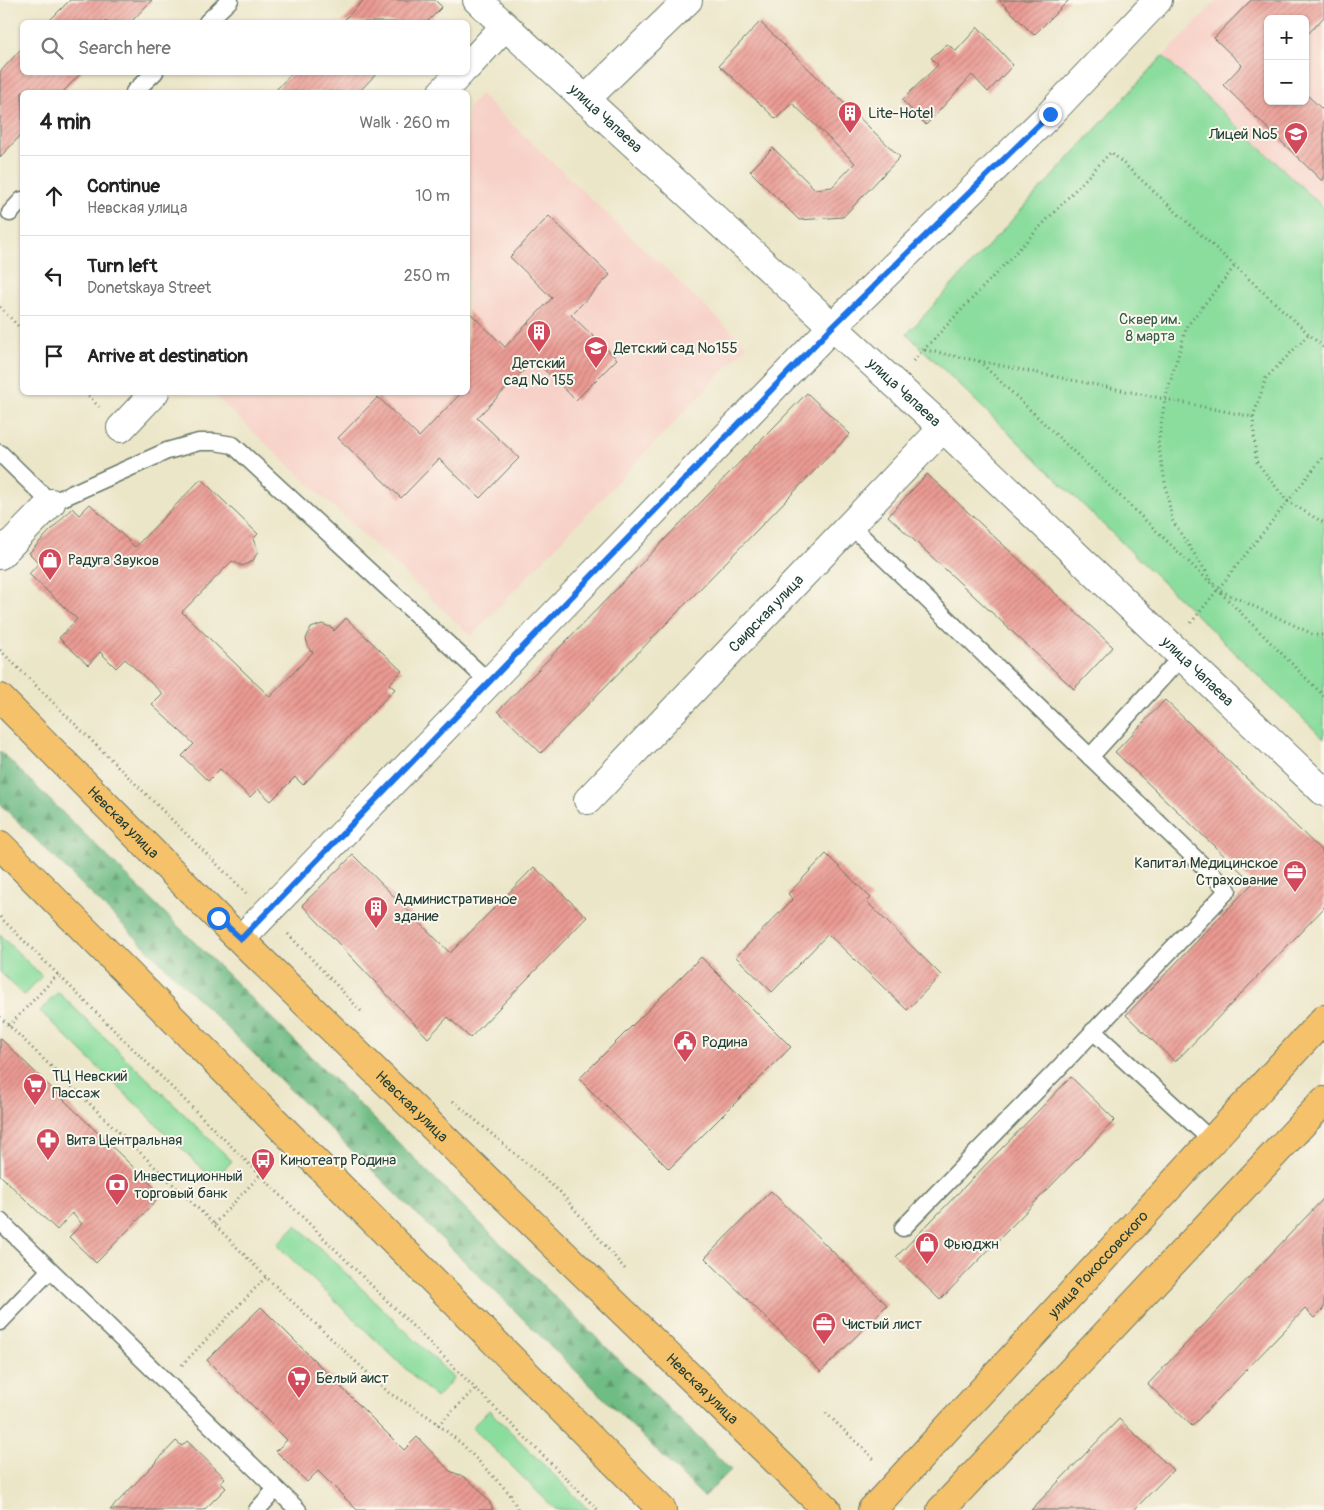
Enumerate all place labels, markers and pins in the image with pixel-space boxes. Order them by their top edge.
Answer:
building icon: Lite-Hotel [837,100,863,134]
place label: Lite-Hotel [868,104,934,123]
school or university icon: Лицей №5 [1283,121,1309,155]
place label: Лицей №5 [1208,125,1278,144]
building icon: Детский сад № 155 [526,319,552,353]
school or university icon: Детский сад №155 [583,335,609,369]
place label: Детский сад №155 [613,339,738,358]
place label: Детский сад № 155 [504,354,574,390]
shop icon: Радуга Звуков [37,547,63,581]
place label: Радуга Звуков [68,551,159,570]
place label: Капитал Медицинское Страхование [1134,854,1279,890]
office icon: Капитал Медицинское Страхование [1282,859,1308,893]
place label: Административное здание [394,890,517,926]
building icon: Административное здание [363,895,389,929]
public building icon: Родина [672,1029,698,1063]
place label: Родина [702,1033,748,1052]
place label: ТЦ Невский Пассаж [52,1067,128,1103]
supermarket icon: ТЦ Невский Пассаж [22,1072,48,1106]
pharmacy icon: Вита Центральная [35,1127,61,1161]
place label: Вита Центральная [66,1131,182,1150]
bus stop icon: Кинотеатр Родина [250,1147,276,1181]
place label: Кинотеатр Родина [280,1151,396,1170]
place label: Инвестиционный торговый банк [134,1167,243,1203]
bank icon: Инвестиционный торговый банк [104,1172,130,1206]
shop icon: Фьюджн [914,1231,940,1265]
place label: Фьюджн [944,1235,999,1254]
office icon: Чистый лист [811,1311,837,1345]
place label: Чистый лист [842,1315,922,1334]
supermarket icon: Белый аист [286,1365,312,1399]
place label: Белый аист [316,1369,389,1388]

